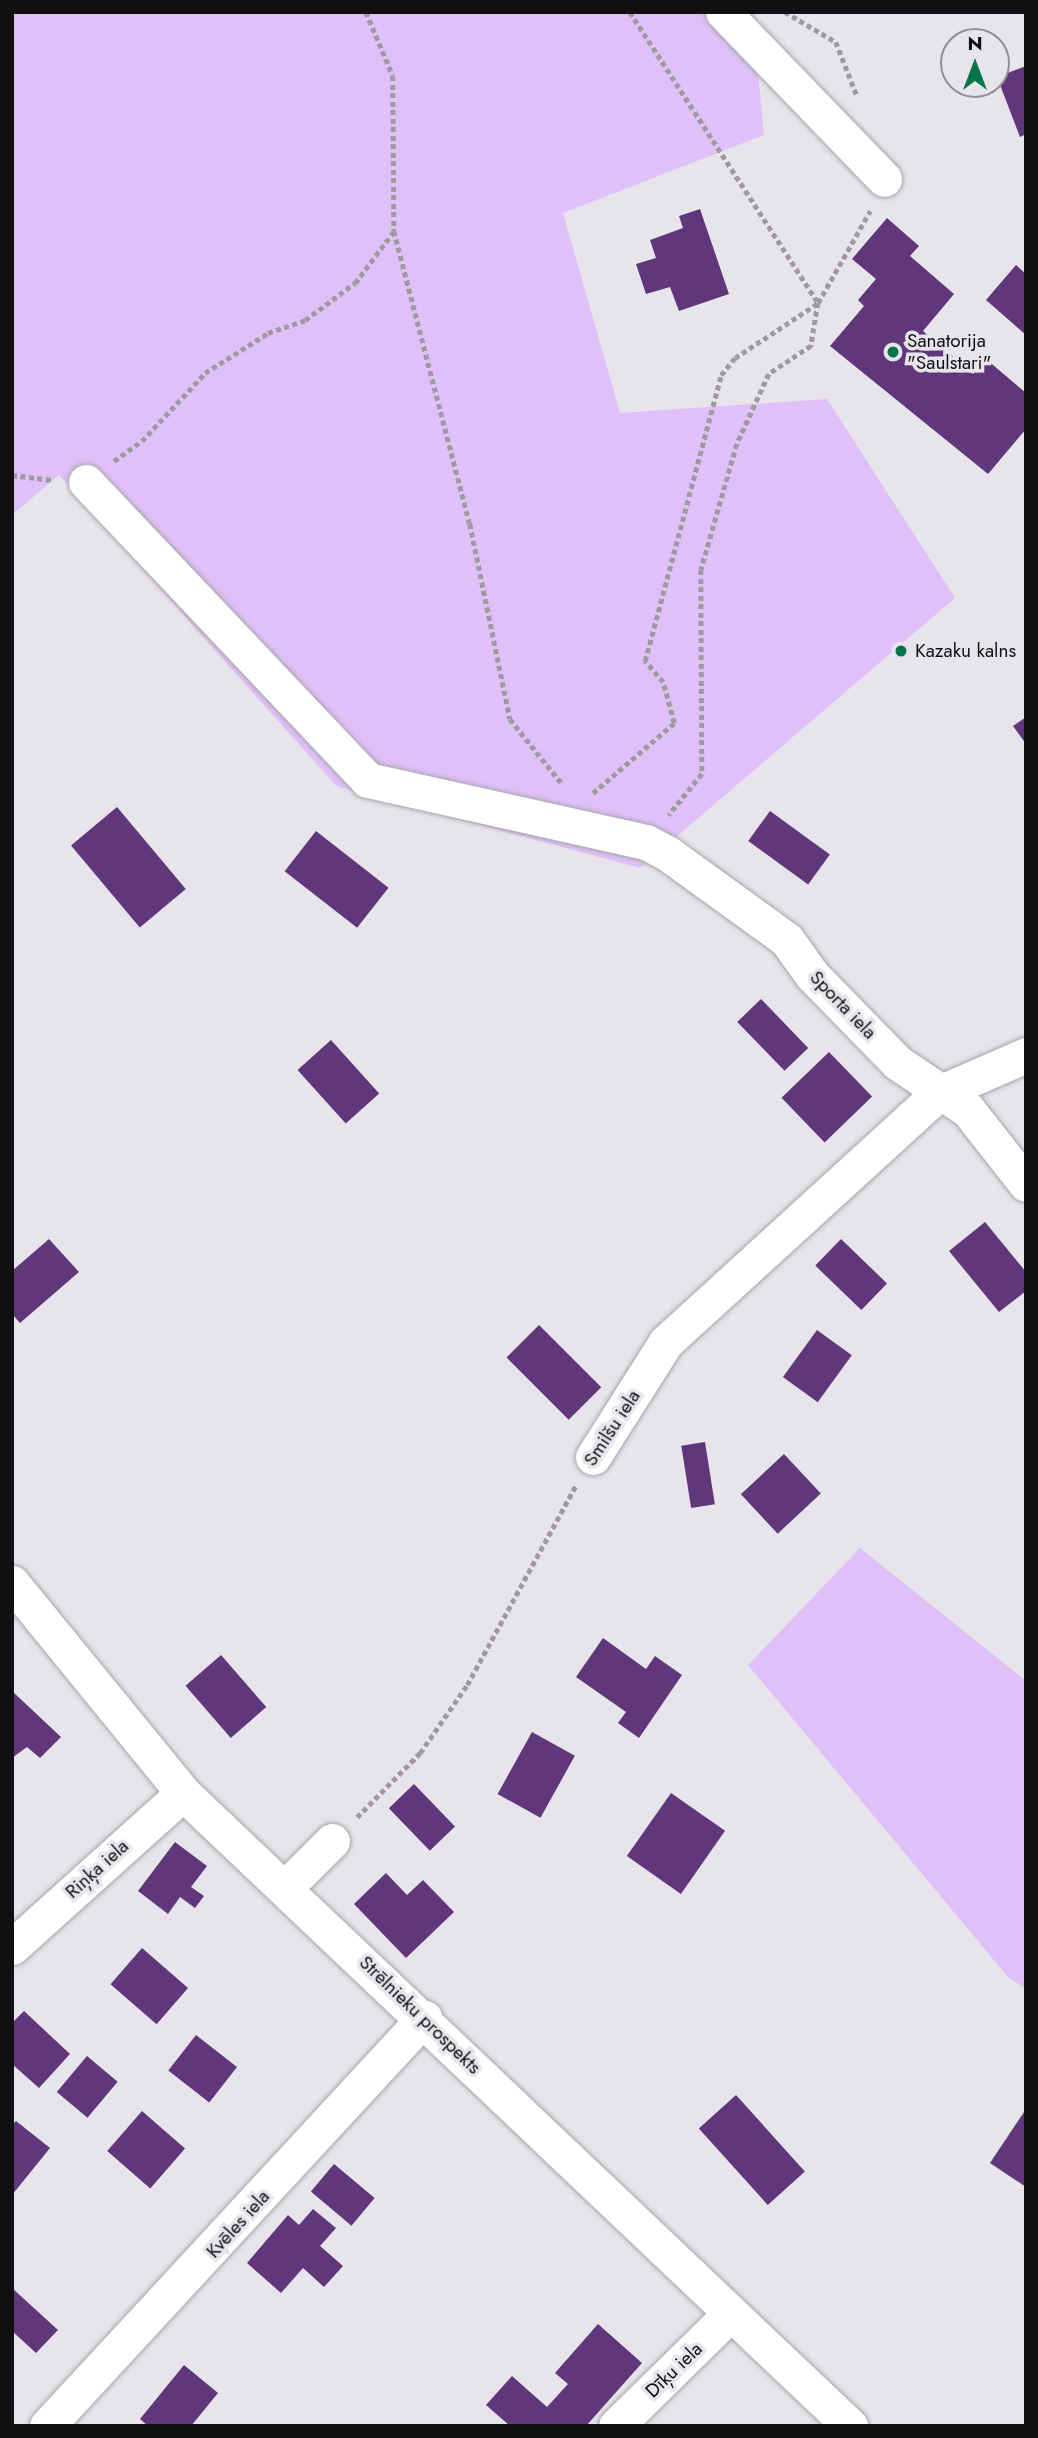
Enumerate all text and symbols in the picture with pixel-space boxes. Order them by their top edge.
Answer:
north arrow [940,28,1010,98]
text: N [967,30,983,57]
place label: Sanatorija "Saulstari" [907,330,991,374]
marker: Sanatorija "Saulstari" [885,344,901,360]
place label: Kazaku kalns [915,640,1016,662]
marker: Kazaku kalns [893,643,909,659]
street label: Sporta iela [805,966,881,1044]
street label: Smilšu iela [579,1386,645,1470]
street label: Riņķa iela [61,1835,133,1903]
street label: Strēlnieku prospekts [354,1951,486,2079]
street label: Kvēles iela [202,2185,274,2263]
street label: Dīķu iela [641,2338,707,2402]

